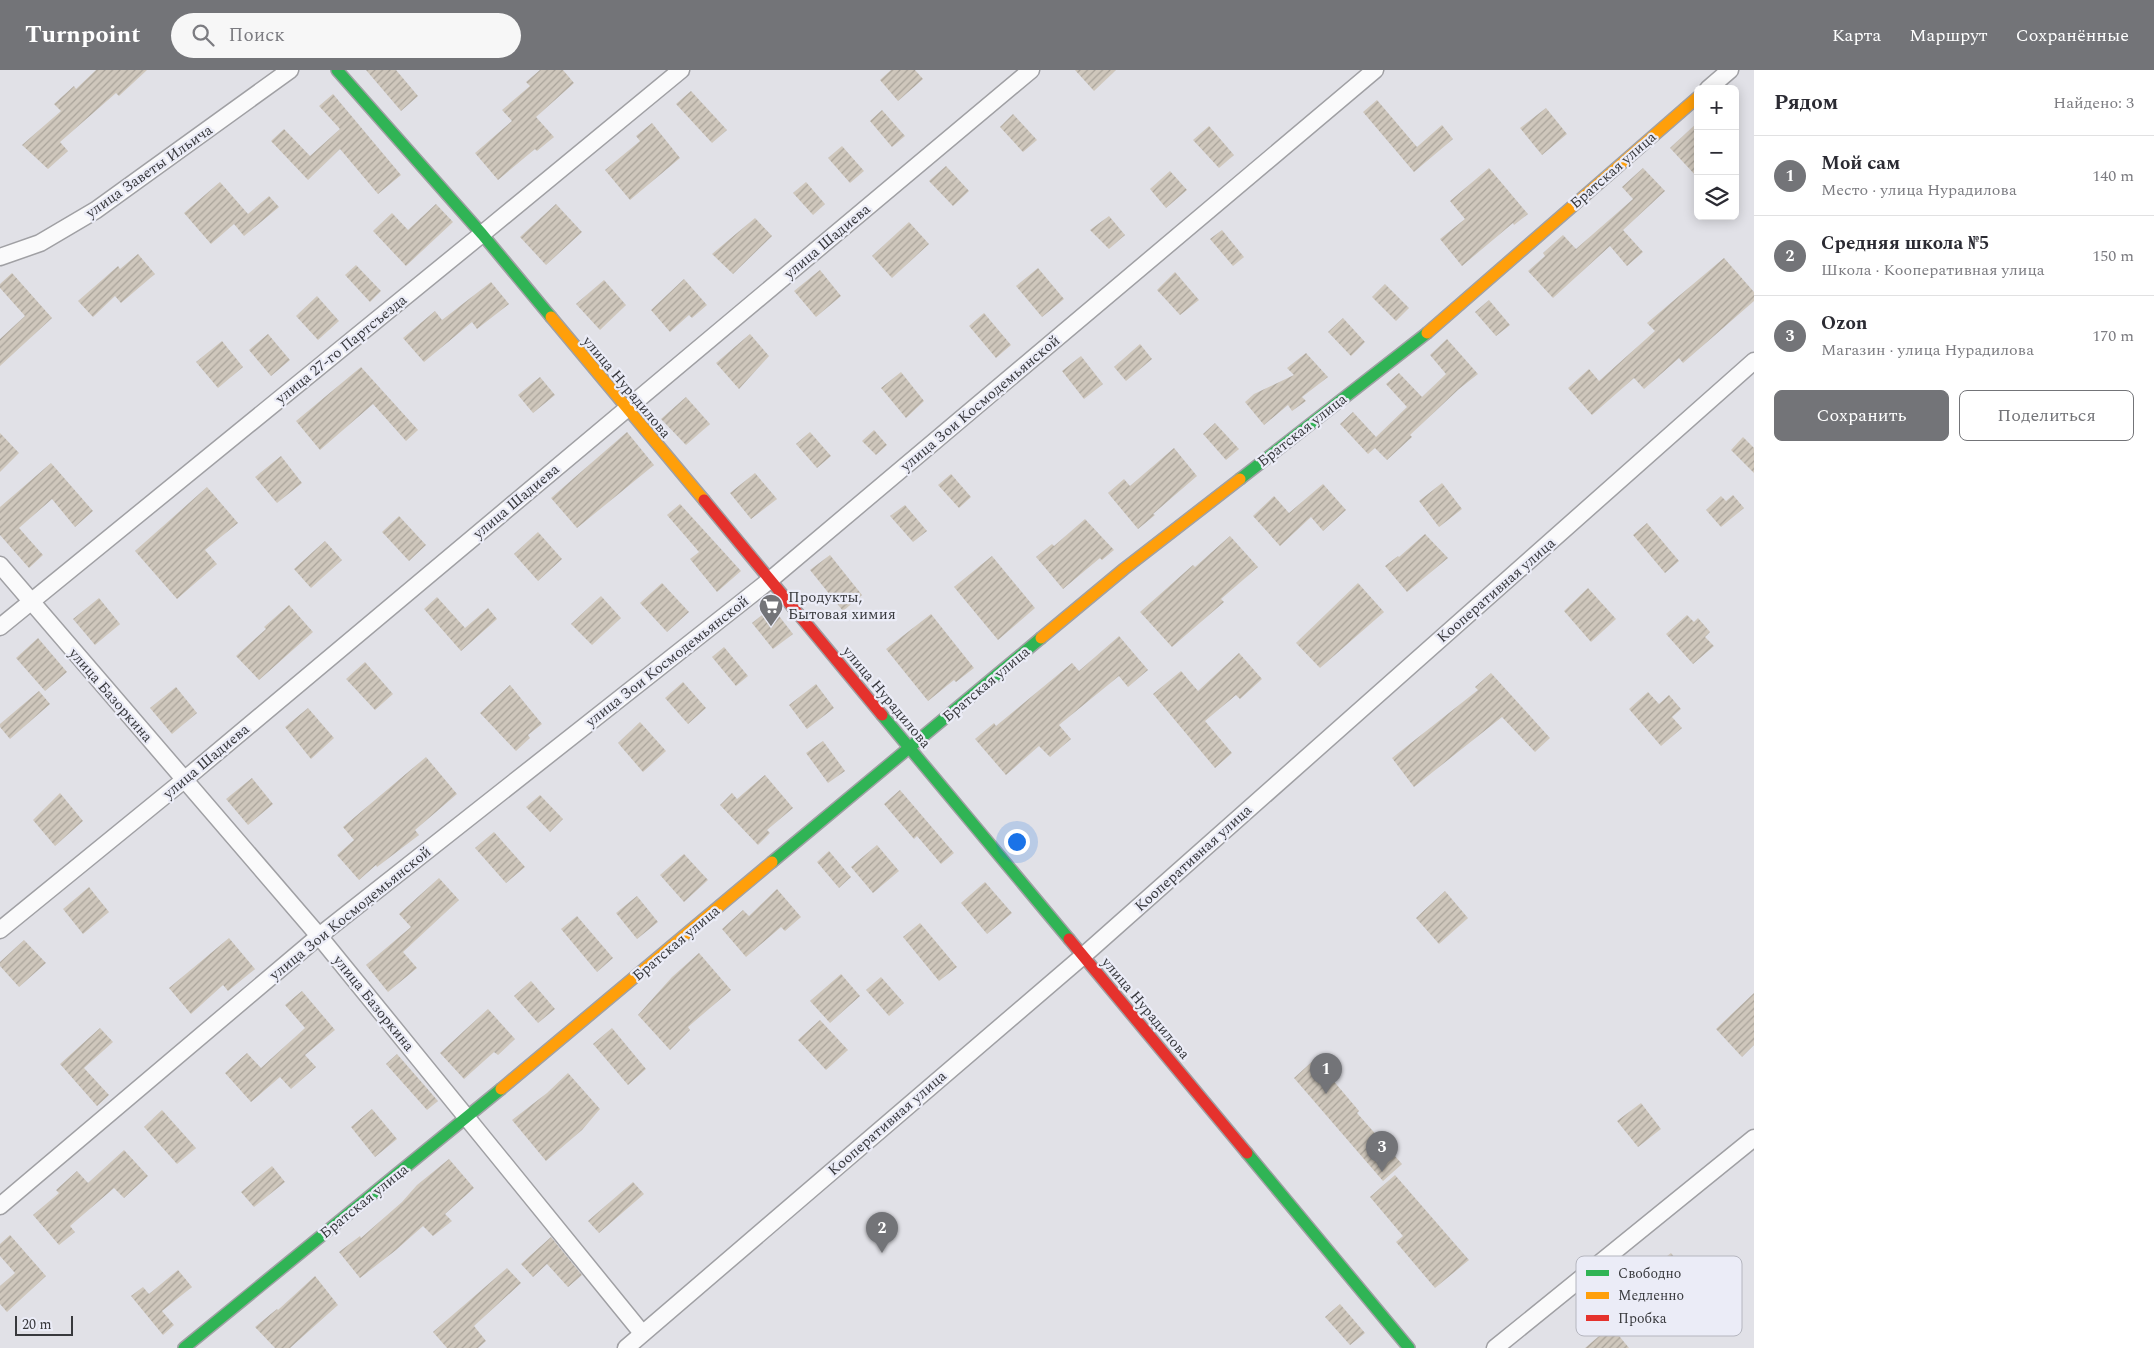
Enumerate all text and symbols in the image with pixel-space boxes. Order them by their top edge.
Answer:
search box [171,13,521,58]
text: Turnpoint [25,17,141,53]
icon: search [189,21,217,49]
text: Поиск [229,21,285,50]
text: Карта [1832,22,1881,49]
text: Маршрут [1909,22,1988,49]
text: Сохранённые [2016,22,2129,49]
map controls [1694,85,1739,220]
button: + [1694,85,1739,130]
text: Рядом [1774,87,1838,119]
text: Найдено: 3 [2053,91,2134,115]
street label: улица Заветы Ильича [80,118,218,225]
street label: Братская улица [1565,126,1662,215]
button: − [1694,130,1739,175]
text: Мой сам [1821,149,1900,178]
text: 1 [1786,164,1794,188]
text: 140 m [2092,164,2134,188]
button: layers [1694,175,1739,220]
text: Место · улица Нурадилова [1821,178,2017,202]
street label: улица Шадиева [778,198,876,285]
text: Средняя школа №5 [1821,229,1989,258]
text: 2 [1786,244,1794,268]
text: 150 m [2092,244,2134,268]
text: Школа · Кооперативная улица [1821,258,2045,282]
street label: улица 27-го Партсъезда [270,289,413,410]
text: Ozon [1821,309,1868,338]
text: 3 [1786,324,1794,348]
text: 170 m [2092,324,2134,348]
street label: улица Нурадилова [576,330,677,444]
street label: улица Зои Космодемьянской [895,330,1065,478]
text: Магазин · улица Нурадилова [1821,338,2034,362]
street label: Братская улица [1253,388,1353,473]
button: Сохранить [1774,390,1949,441]
button: Поделиться [1959,390,2134,441]
street label: улица Шадиева [467,458,565,545]
street label: Кооперативная улица [1432,532,1561,649]
place label: Продукты, Бытовая химия [788,586,896,626]
street label: улица Зои Космодемьянской [580,590,754,733]
supermarket icon: Продукты, Бытовая химия [758,593,784,627]
street label: улица Нурадилова [836,640,937,754]
street label: Братская улица [937,640,1036,728]
street label: улица Базоркина [62,642,159,748]
street label: улица Шадиева [157,718,255,805]
street label: Кооперативная улица [1130,799,1258,917]
your location [1004,829,1030,855]
street label: улица Зои Космодемьянской [264,841,436,987]
street label: Братская улица [627,899,726,987]
street label: улица Базоркина [327,949,420,1057]
street label: улица Нурадилова [1095,951,1196,1065]
pin: 1 [1310,1053,1342,1094]
street label: Кооперативная улица [823,1065,952,1182]
pin: 3 [1366,1131,1398,1172]
street label: Братская улица [315,1158,414,1244]
pin: 2 [866,1212,898,1253]
legend [1576,1256,1742,1336]
text: Свободно [1618,1263,1681,1284]
text: Медленно [1618,1285,1684,1306]
text: Пробка [1618,1308,1667,1329]
scale bar [15,1313,72,1336]
text: 20 m [22,1314,52,1335]

